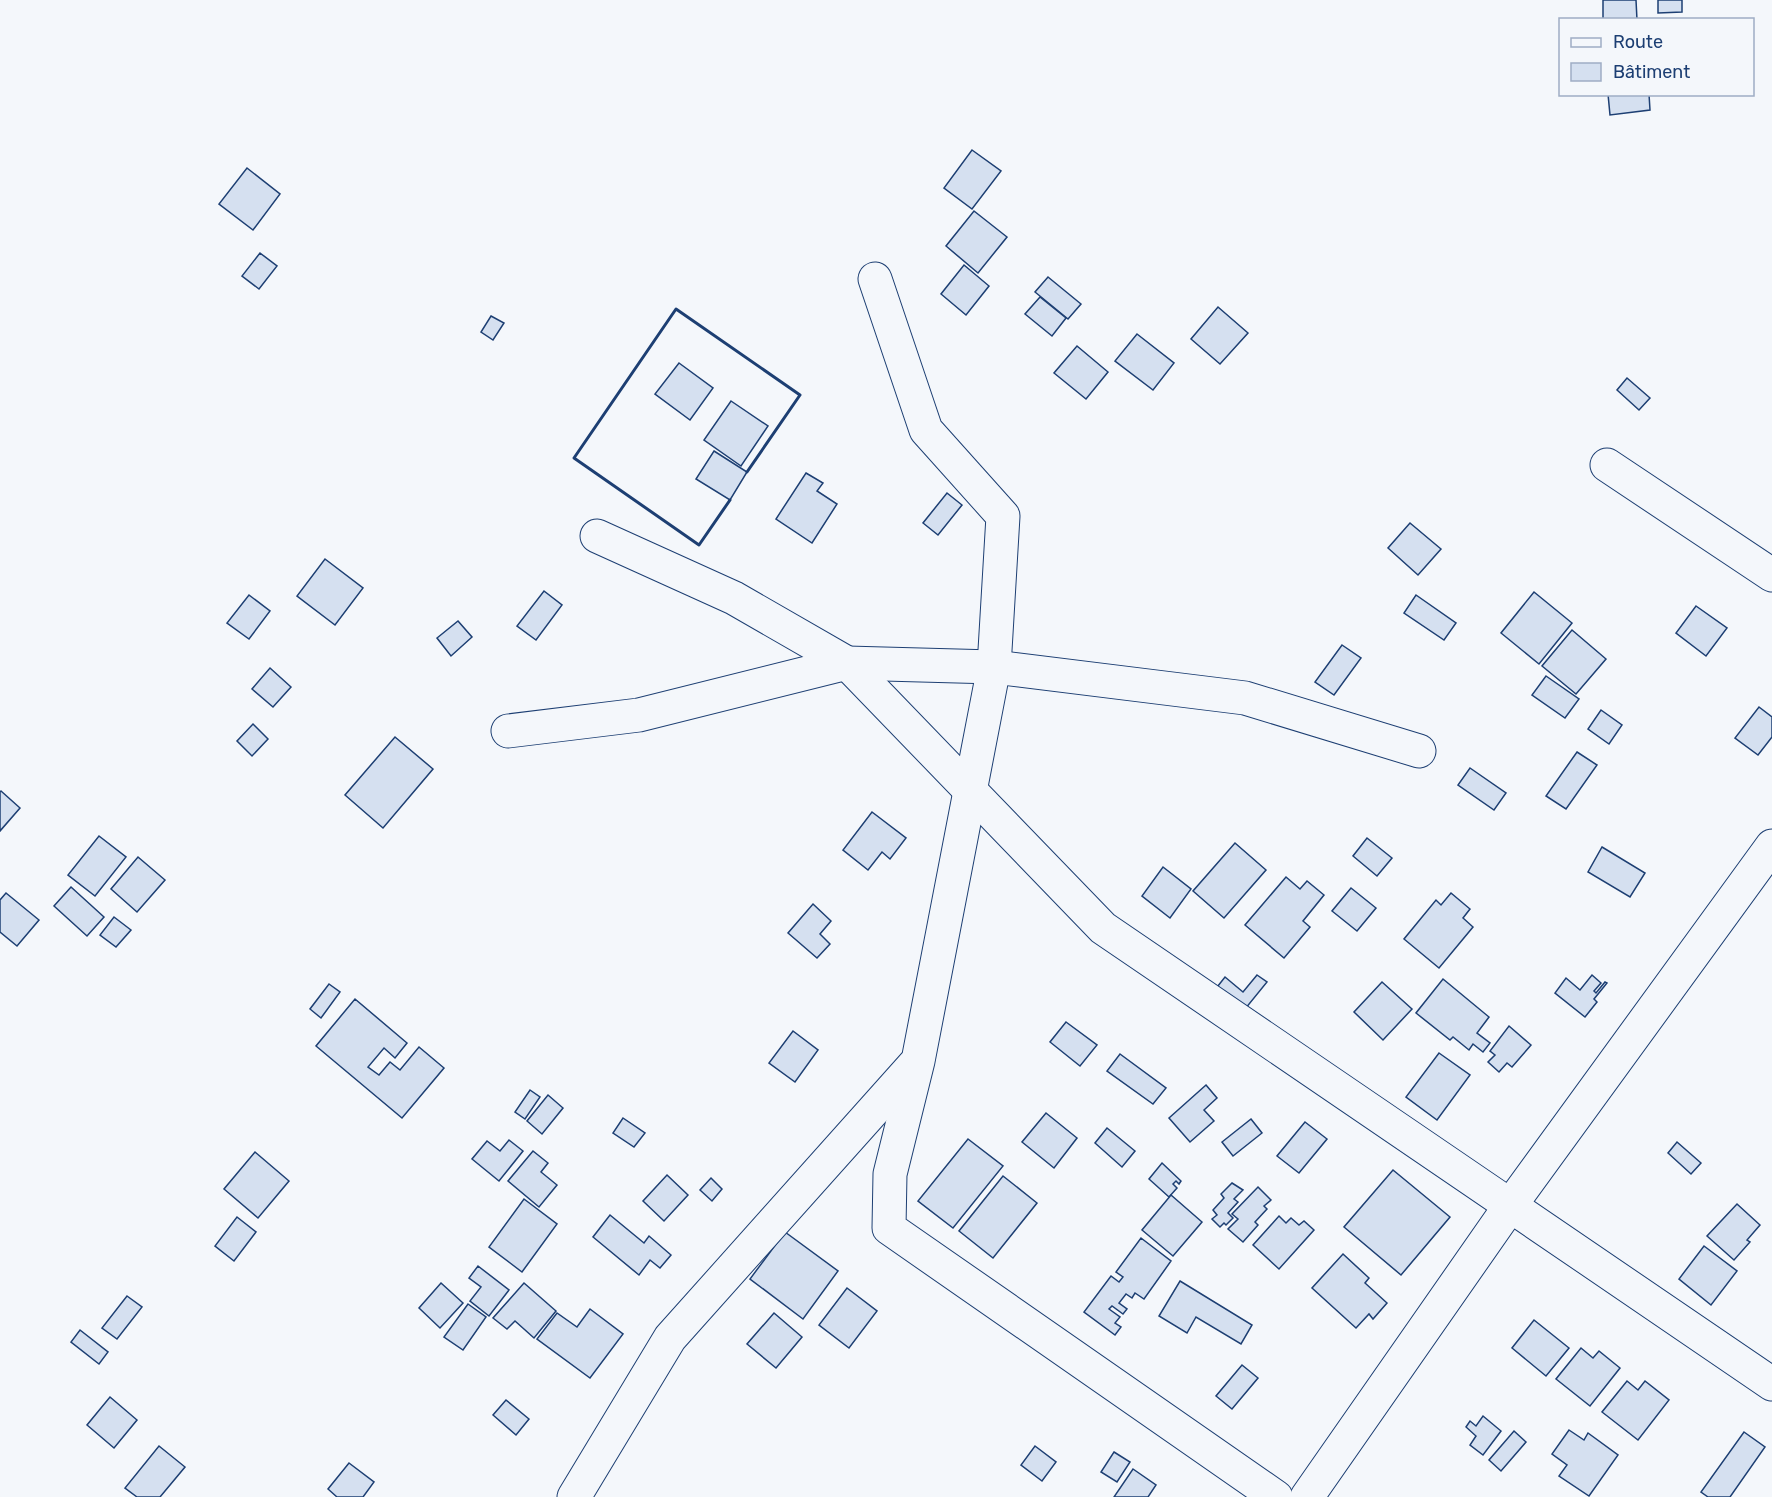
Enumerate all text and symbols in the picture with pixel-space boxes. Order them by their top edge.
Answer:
legend [1559,18,1754,96]
text: Route [1613,31,1663,53]
text: Bâtiment [1613,61,1690,83]

